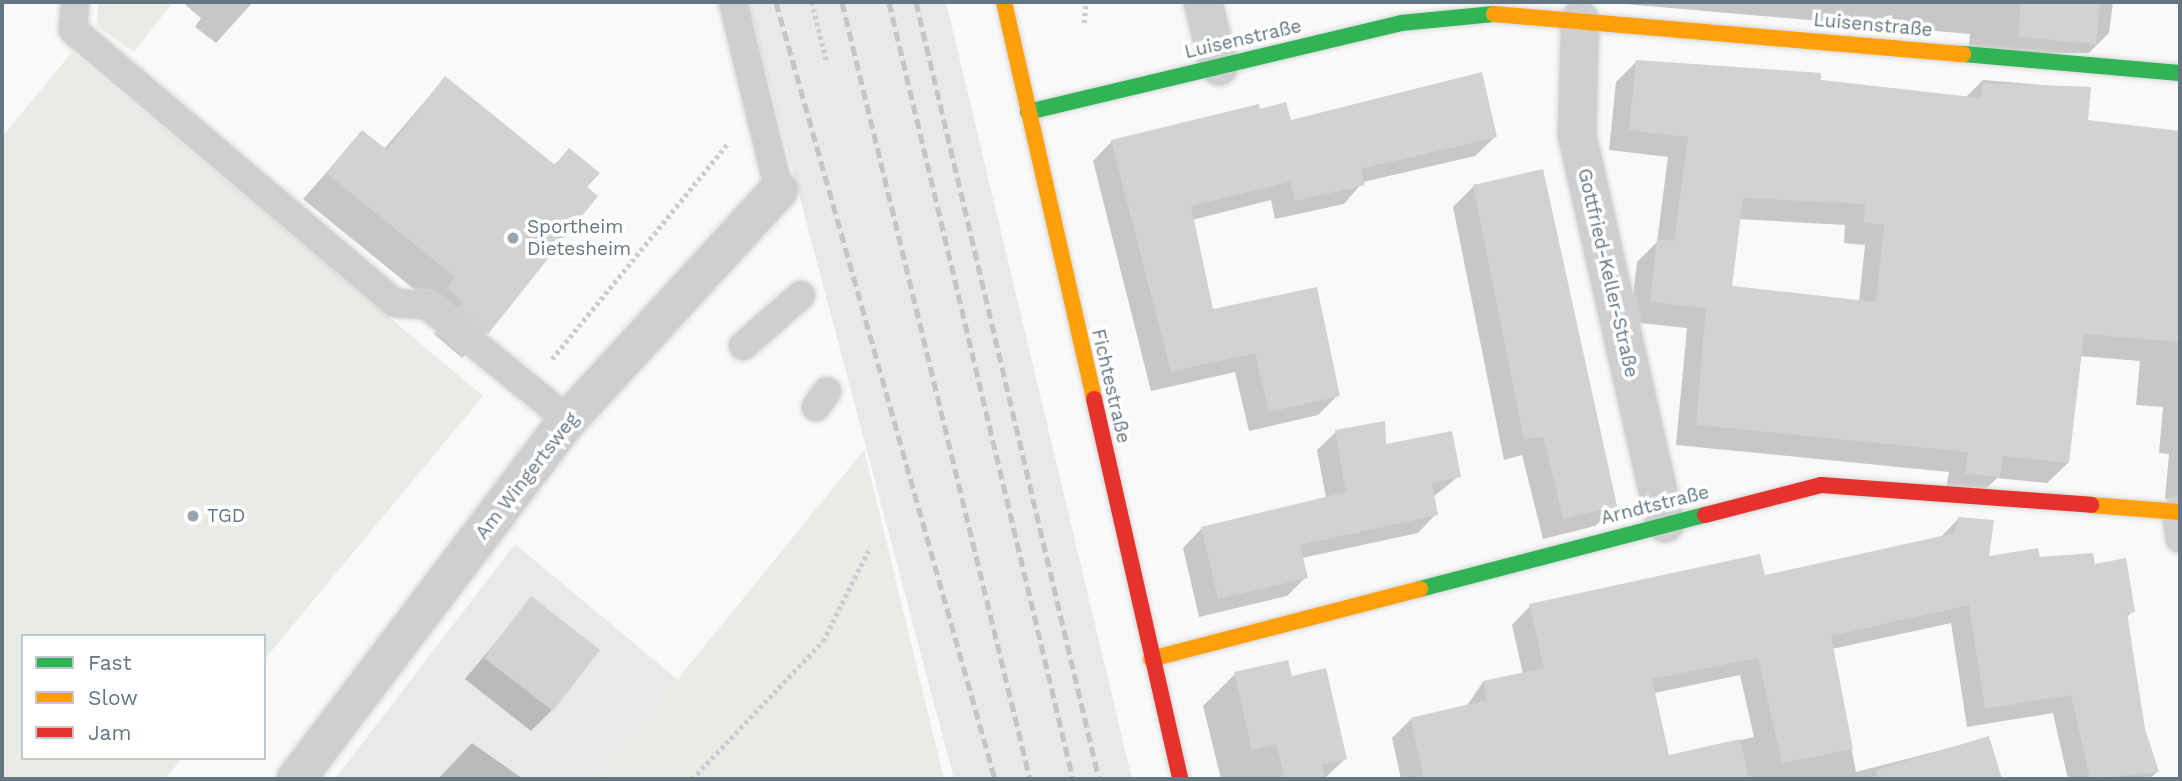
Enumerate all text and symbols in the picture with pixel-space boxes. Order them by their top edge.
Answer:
street label: Luisenstraße [1812,8,1934,42]
street label: Luisenstraße [1182,14,1304,64]
street label: Gottfried-Keller-Straße [1573,166,1643,380]
place label: Sportheim Dietesheim [527,216,631,260]
marker: Sportheim Dietesheim [505,230,521,246]
street label: Fichtestraße [1087,327,1135,445]
street label: Am Wingertsweg [470,408,584,544]
street label: Arndtstraße [1598,481,1712,529]
place label: TGD [207,505,246,527]
marker: TGD [185,508,201,524]
legend [21,634,266,760]
text: Fast [88,650,132,675]
text: Slow [88,685,138,710]
text: Jam [88,720,131,745]

